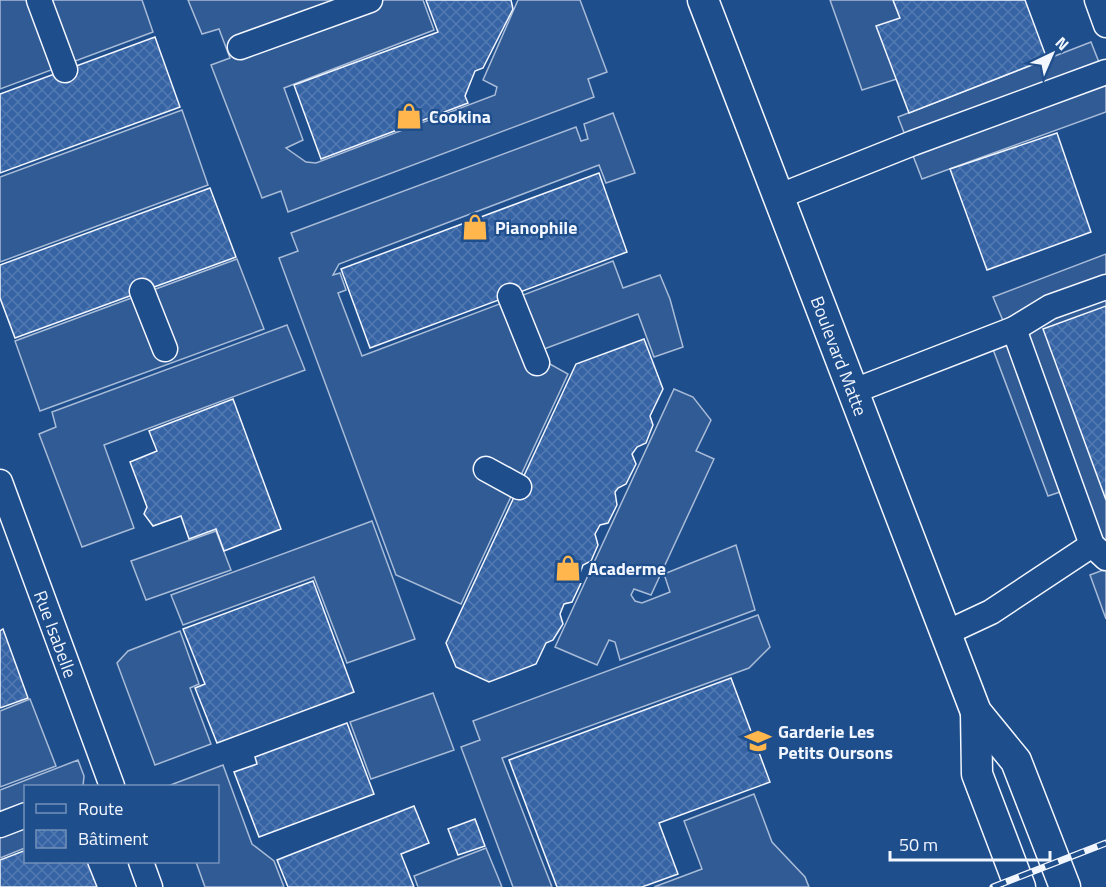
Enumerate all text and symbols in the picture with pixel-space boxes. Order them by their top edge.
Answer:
north arrow [1022,24,1082,84]
text: N [1050,31,1075,56]
shop icon: Cookina [394,101,424,131]
place label: Cookina [429,103,491,130]
shop icon: Pianophile [460,212,490,242]
place label: Pianophile [495,214,577,241]
street label: Boulevard Matte [804,292,875,420]
shop icon: Acaderme [553,553,583,583]
place label: Acaderme [588,555,666,582]
street label: Rue Isabelle [28,586,84,682]
place label: Garderie Les Petits Oursons [778,718,893,766]
school or university icon: Garderie Les Petits Oursons [743,726,773,756]
legend [24,785,219,863]
text: Route [78,795,123,822]
scale bar [890,824,1050,862]
text: Bâtiment [78,825,149,852]
text: 50 m [899,831,938,858]

